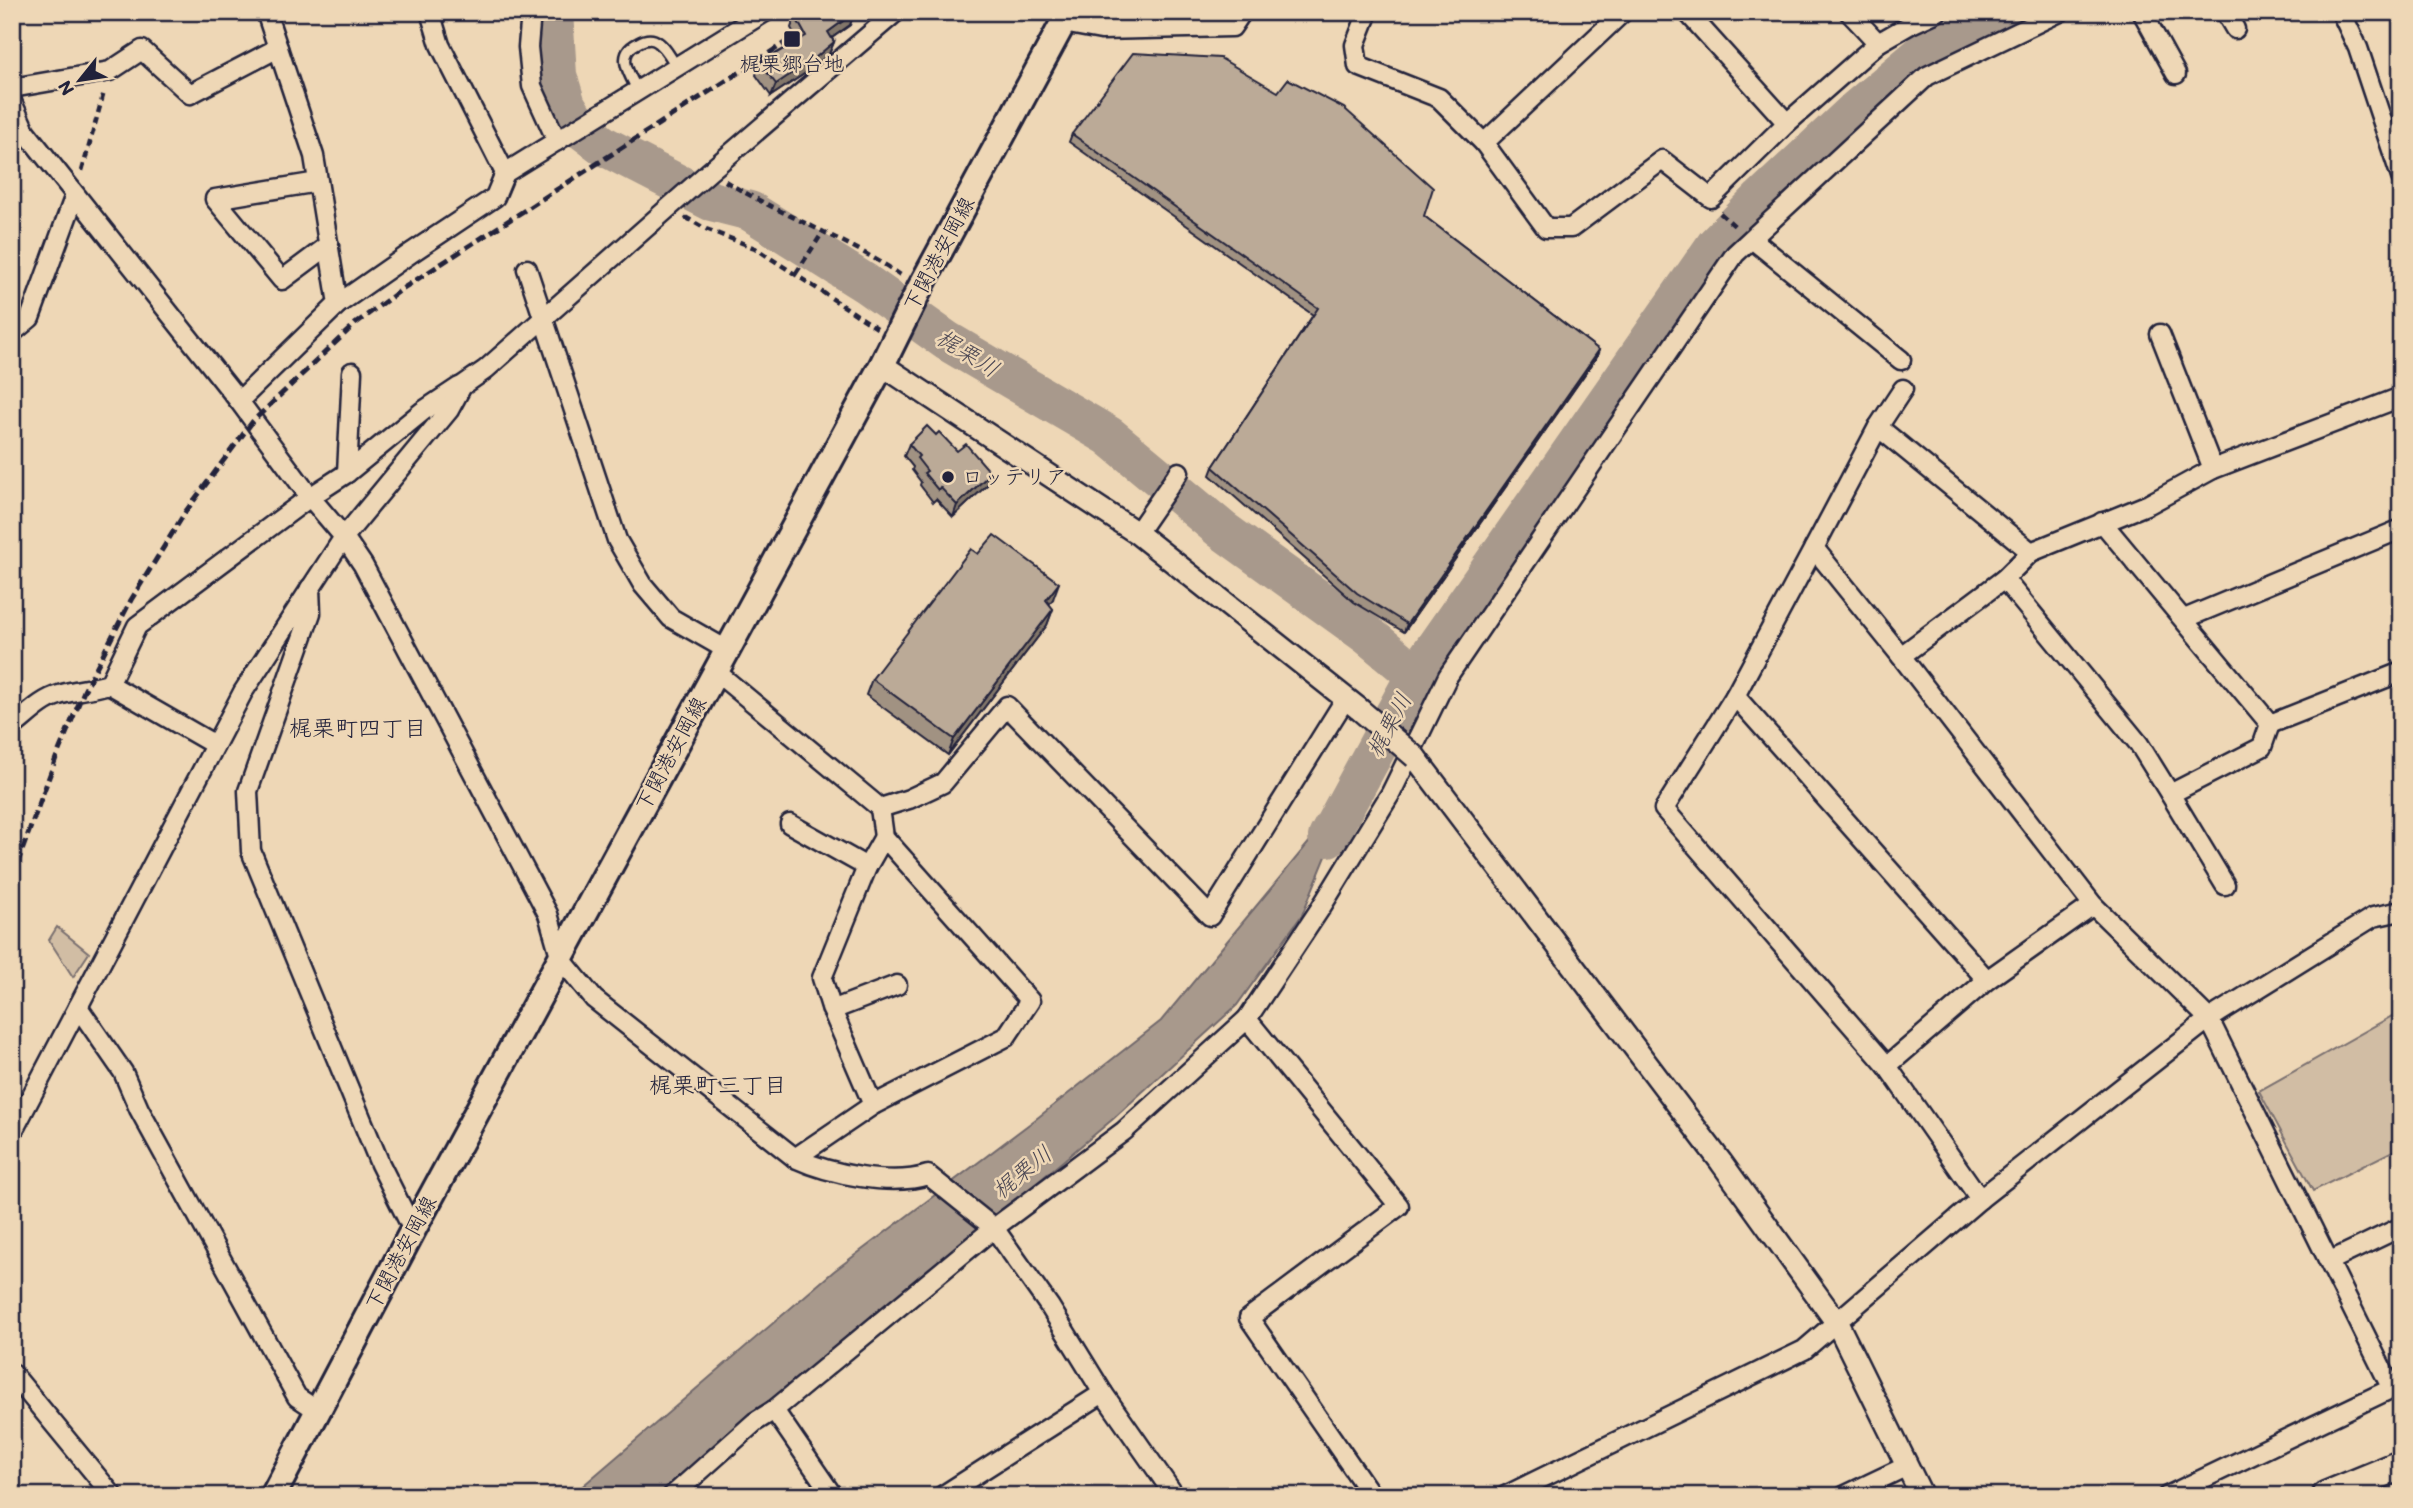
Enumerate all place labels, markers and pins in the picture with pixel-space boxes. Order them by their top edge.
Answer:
marker: 梶栗郷台地 [782,29,802,49]
place label: 梶栗郷台地 [740,51,845,76]
place label: ロッテリア [962,464,1067,489]
marker: ロッテリア [940,469,956,485]

